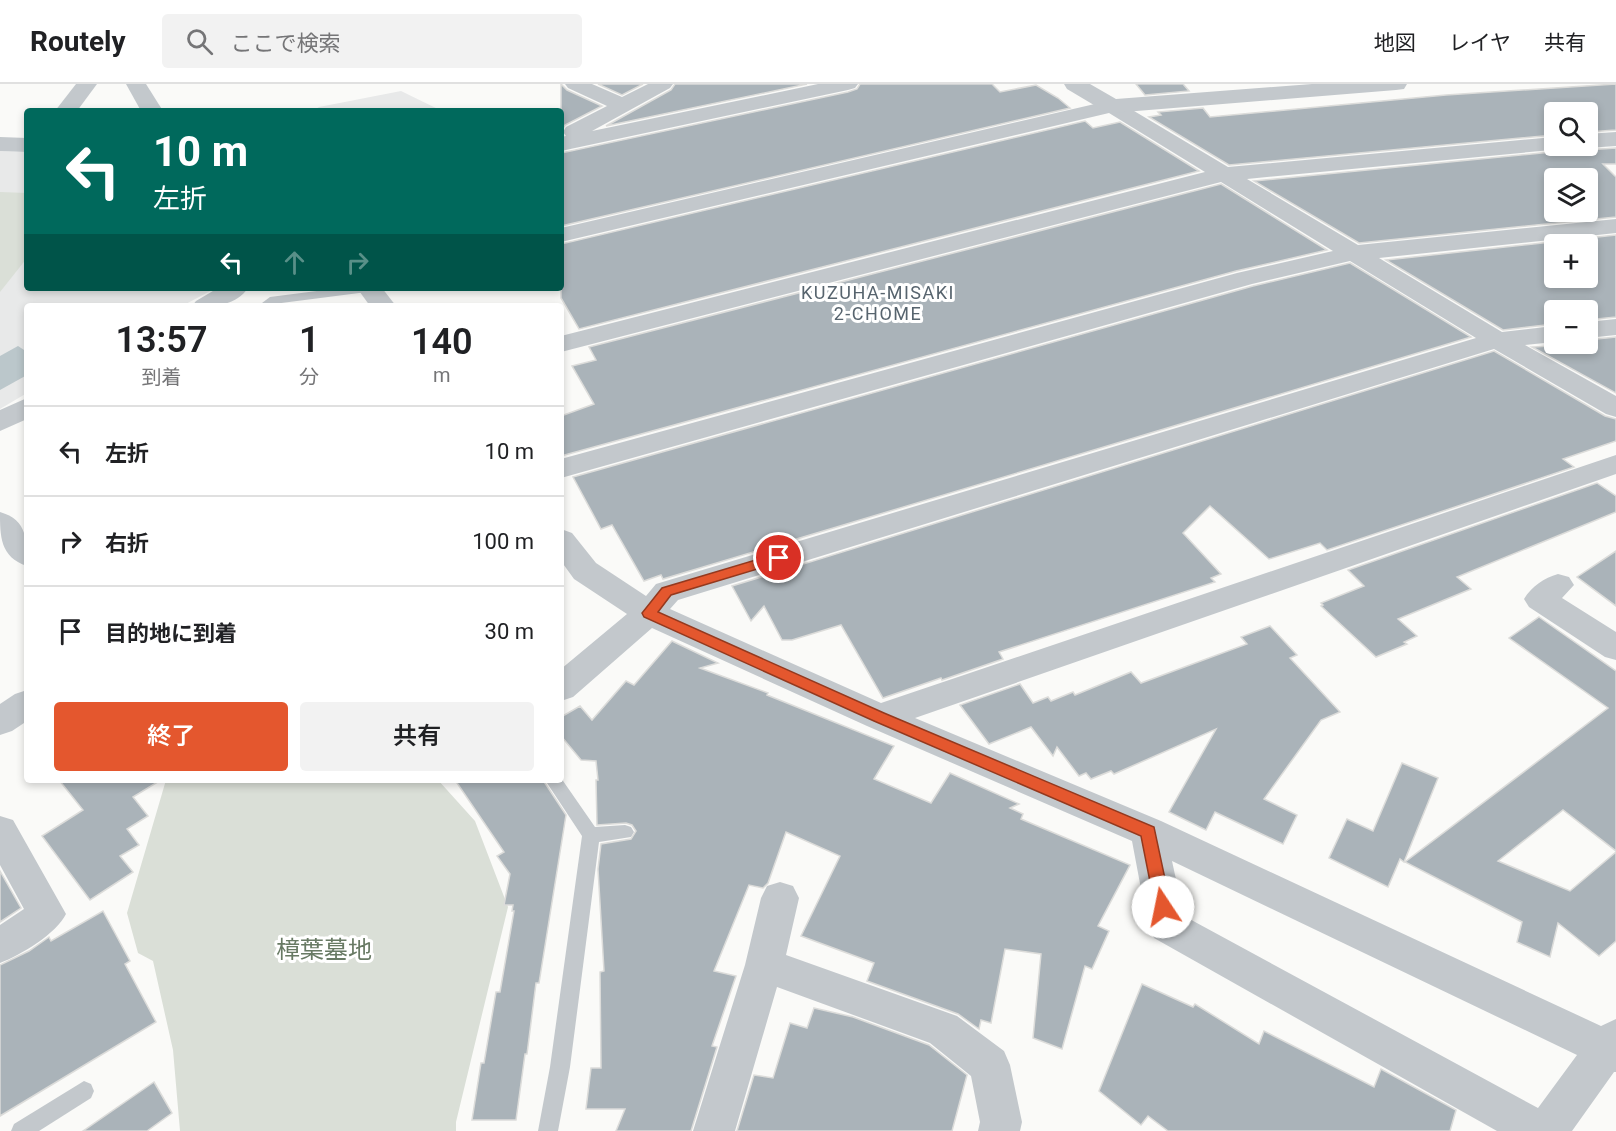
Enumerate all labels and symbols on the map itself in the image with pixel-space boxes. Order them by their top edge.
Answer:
district label: KUZUHA-MISAKI 2-CHOME [801,282,955,324]
pin [753,532,804,583]
position arrow [1131,875,1195,939]
park label: 樟葉墓地 [276,936,372,964]

